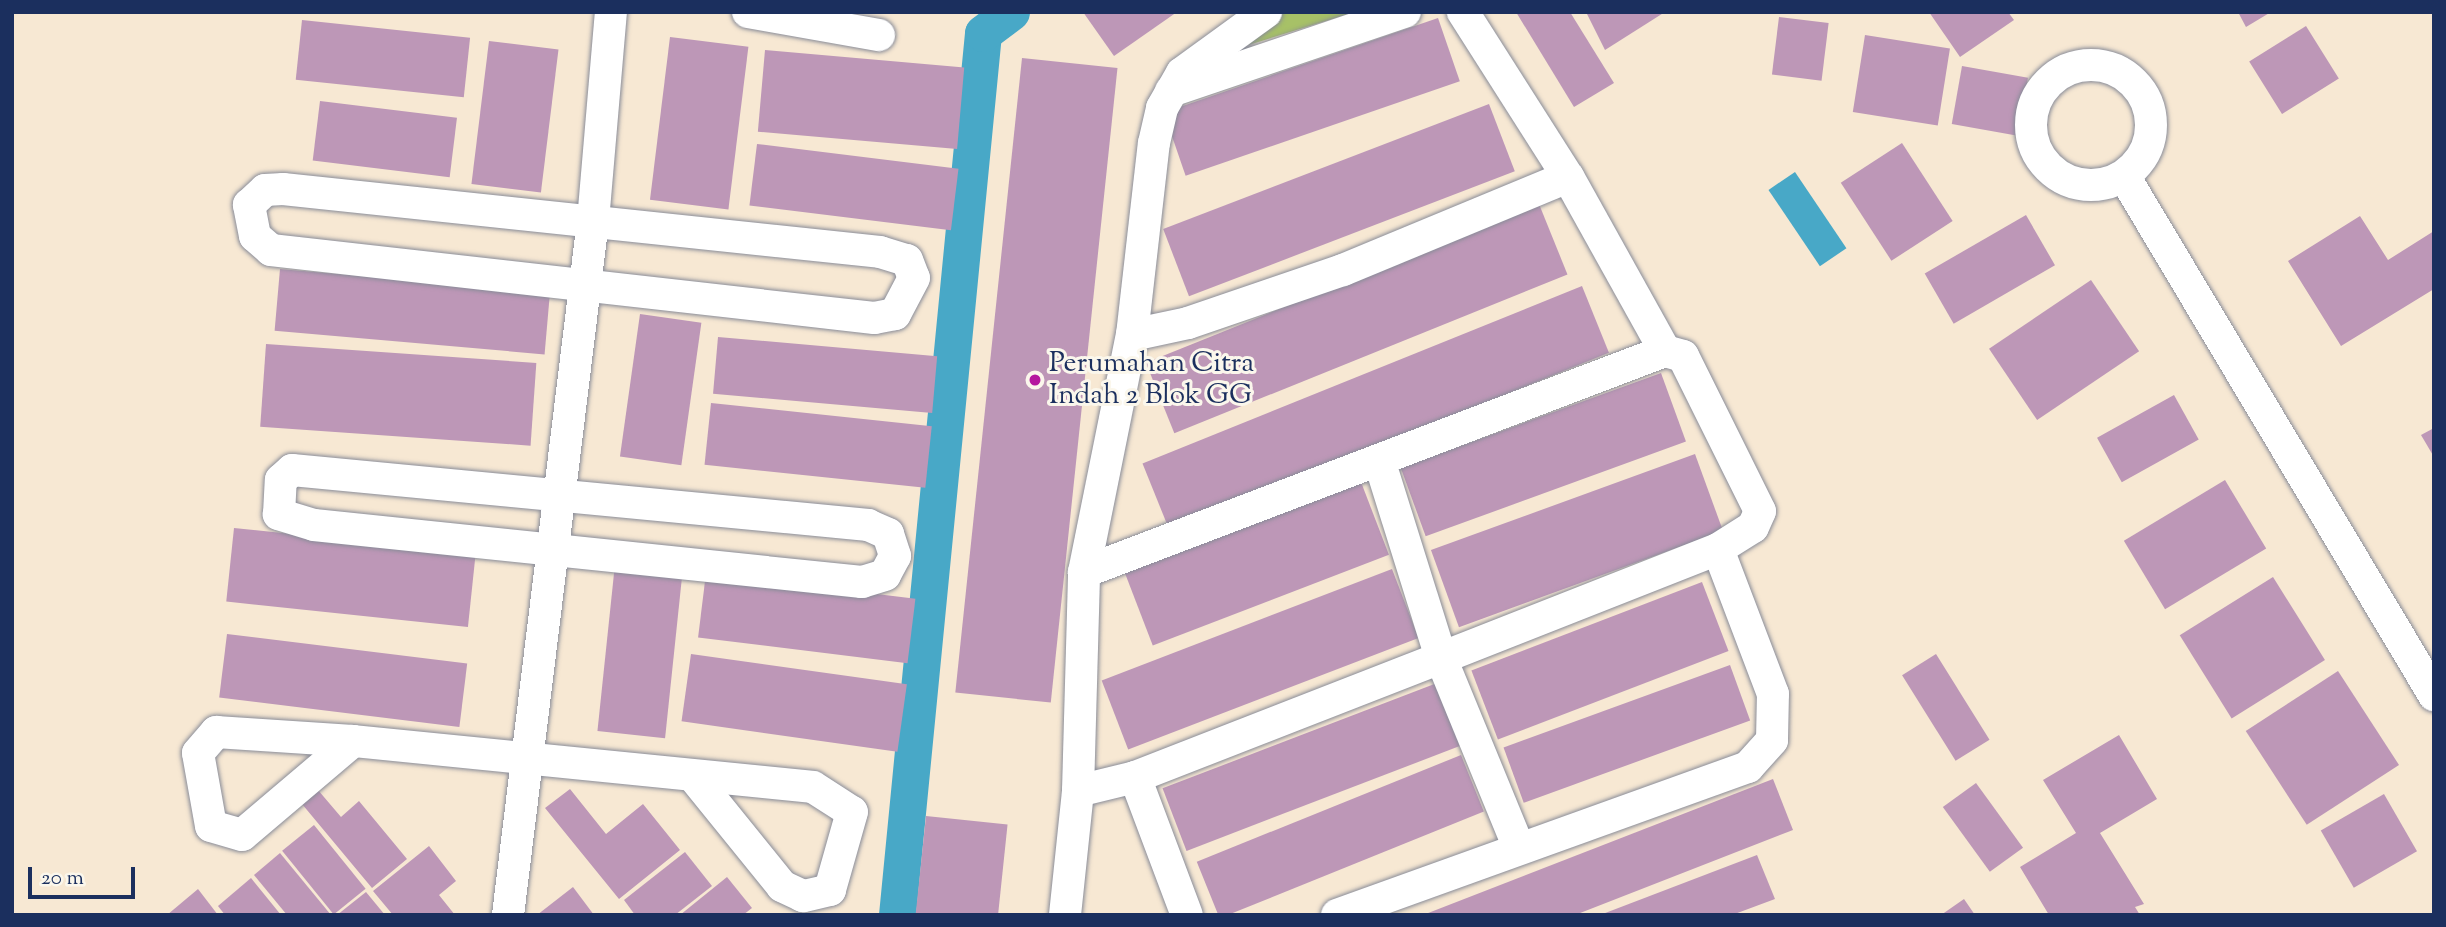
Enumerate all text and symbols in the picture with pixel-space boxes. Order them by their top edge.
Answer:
place label: Perumahan Citra Indah 2 Blok GG [1049,347,1254,413]
marker: Perumahan Citra Indah 2 Blok GG [1027,372,1043,388]
scale bar [32,853,138,897]
text: 20 m [41,864,84,894]

